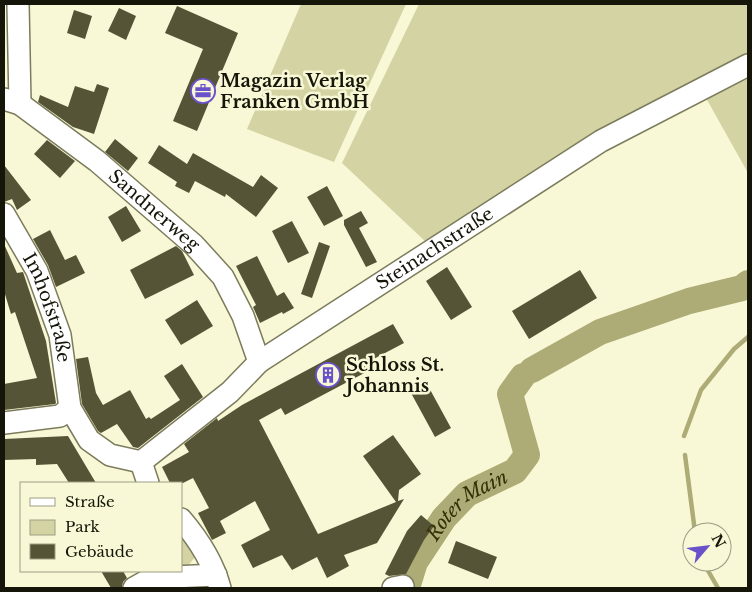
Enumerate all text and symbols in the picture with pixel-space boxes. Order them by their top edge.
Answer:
place label: Magazin Verlag Franken GmbH [220,70,369,113]
office icon: Magazin Verlag Franken GmbH [190,78,216,104]
street label: Sandnerweg [104,165,204,256]
street label: Steinachstraße [372,203,497,295]
street label: Imhofstraße [18,249,75,364]
place label: Schloss St. Johannis [342,354,444,397]
building icon: Schloss St. Johannis [315,362,341,388]
water label: Roter Main [420,465,511,546]
legend [20,482,182,572]
text: Straße [65,492,115,511]
text: Park [65,517,101,536]
north arrow [682,522,732,572]
text: N [707,531,730,551]
text: Gebäude [65,542,134,561]

